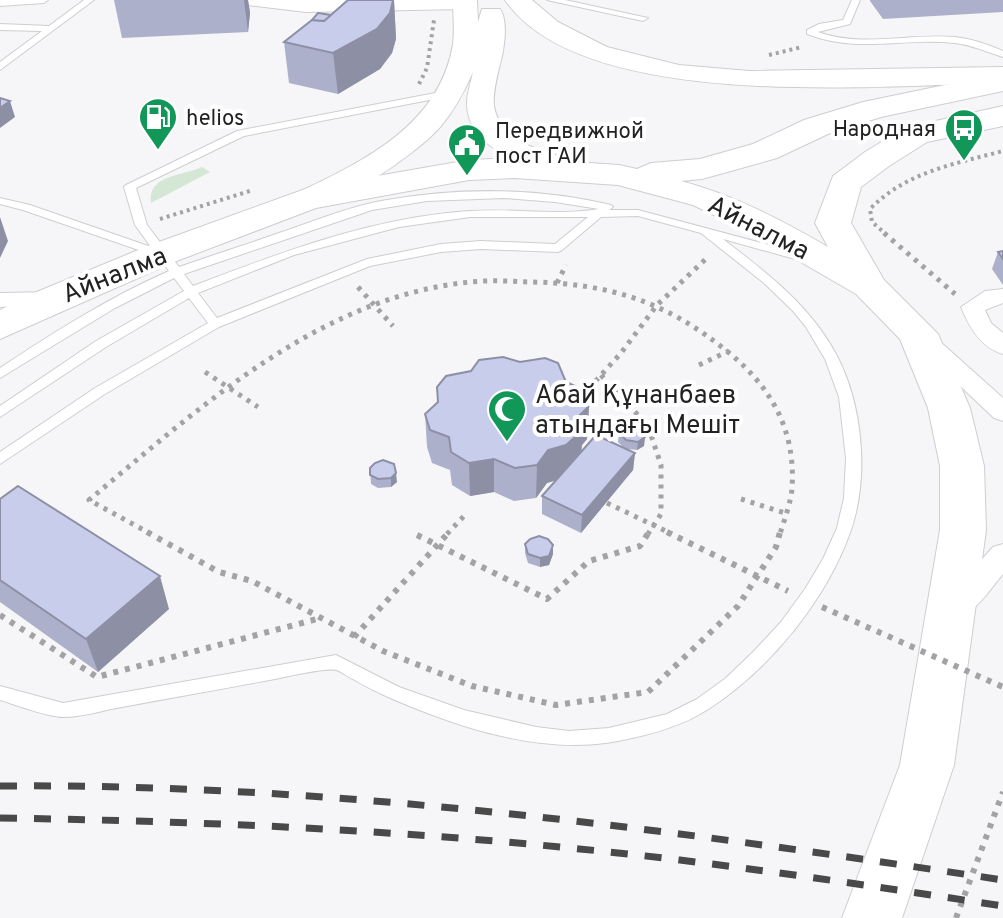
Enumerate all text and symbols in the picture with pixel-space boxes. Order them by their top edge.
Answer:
fuel station icon: helios [137,96,179,151]
place label: helios [186,106,244,133]
bus stop icon: Народная [943,107,985,162]
place label: Народная [833,117,936,144]
place label: Передвижной пост ГАИ [495,119,644,171]
public building icon: Передвижной пост ГАИ [446,122,488,177]
street label: Айналма [701,190,814,269]
street label: Айналма [58,240,172,312]
place label: Абай Құнанбаев атындағы Мешіт [535,380,740,443]
mosque icon: Абай Құнанбаев атындағы Мешіт [486,388,528,443]

